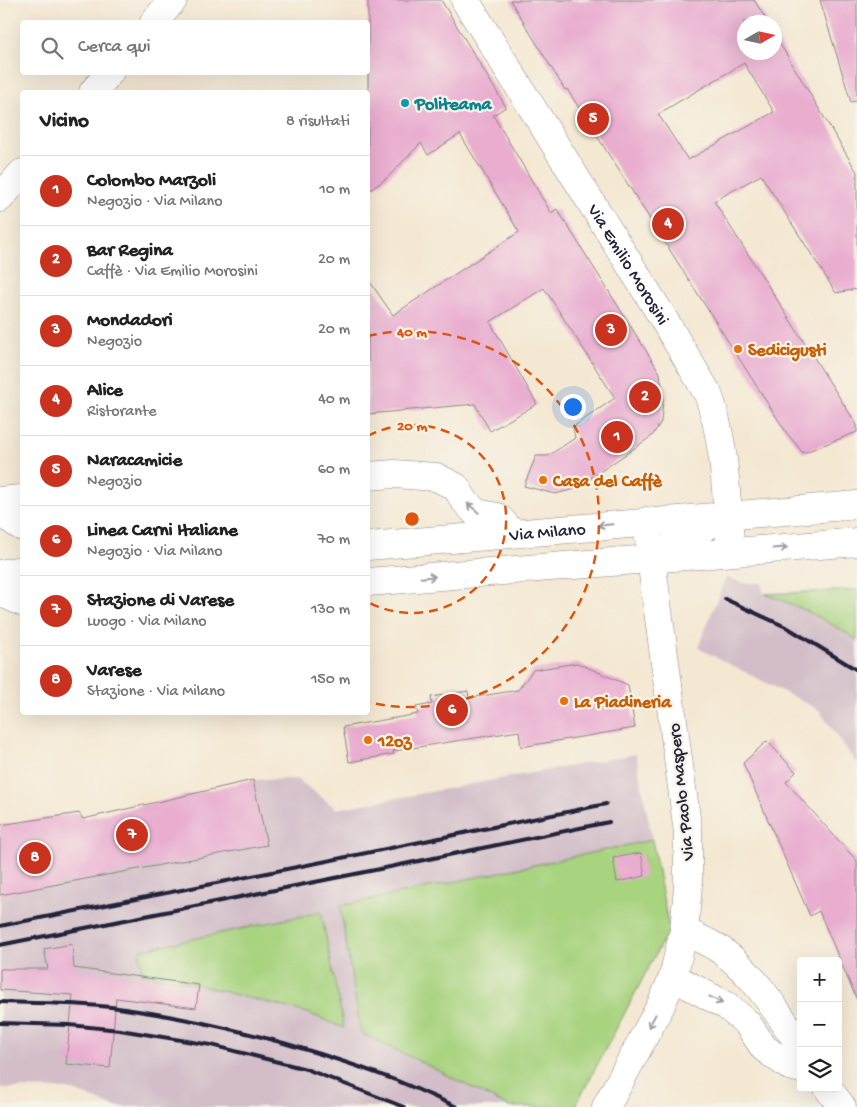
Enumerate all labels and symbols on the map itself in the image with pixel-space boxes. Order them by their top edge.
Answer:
north arrow [737,15,782,60]
place label: Politeama [414,95,493,116]
marker: Politeama [399,97,411,109]
pin: 5 [577,100,609,138]
street label: Via Emilio Morosini [581,200,673,329]
pin: 4 [652,205,684,243]
pin: 3 [595,311,627,349]
text: 40 m [396,324,427,342]
place label: Sedicigusti [748,341,827,362]
marker: Sedicigusti [732,343,744,355]
pin: 2 [629,378,661,416]
your location [560,394,586,420]
text: 20 m [397,418,427,436]
pin: 1 [601,418,633,456]
place label: Casa del Caffè [552,472,662,493]
marker: Casa del Caffè [537,474,549,486]
one-way arrow [466,503,479,514]
centre of rings [403,510,421,528]
street label: Via Milano [508,520,587,547]
one-way arrow [598,520,614,530]
one-way arrow [771,543,787,552]
one-way arrow [419,572,435,582]
pin: 6 [436,691,468,729]
place label: La Piadineria [574,693,672,714]
marker: La Piadineria [558,695,570,707]
street label: Via Paolo Maspero [665,722,700,862]
place label: 12oz [377,732,412,753]
marker: 12oz [362,734,374,746]
pin: 7 [116,816,148,854]
pin: 8 [19,839,51,877]
one-way arrow [708,995,723,1005]
one-way arrow [647,1013,656,1028]

